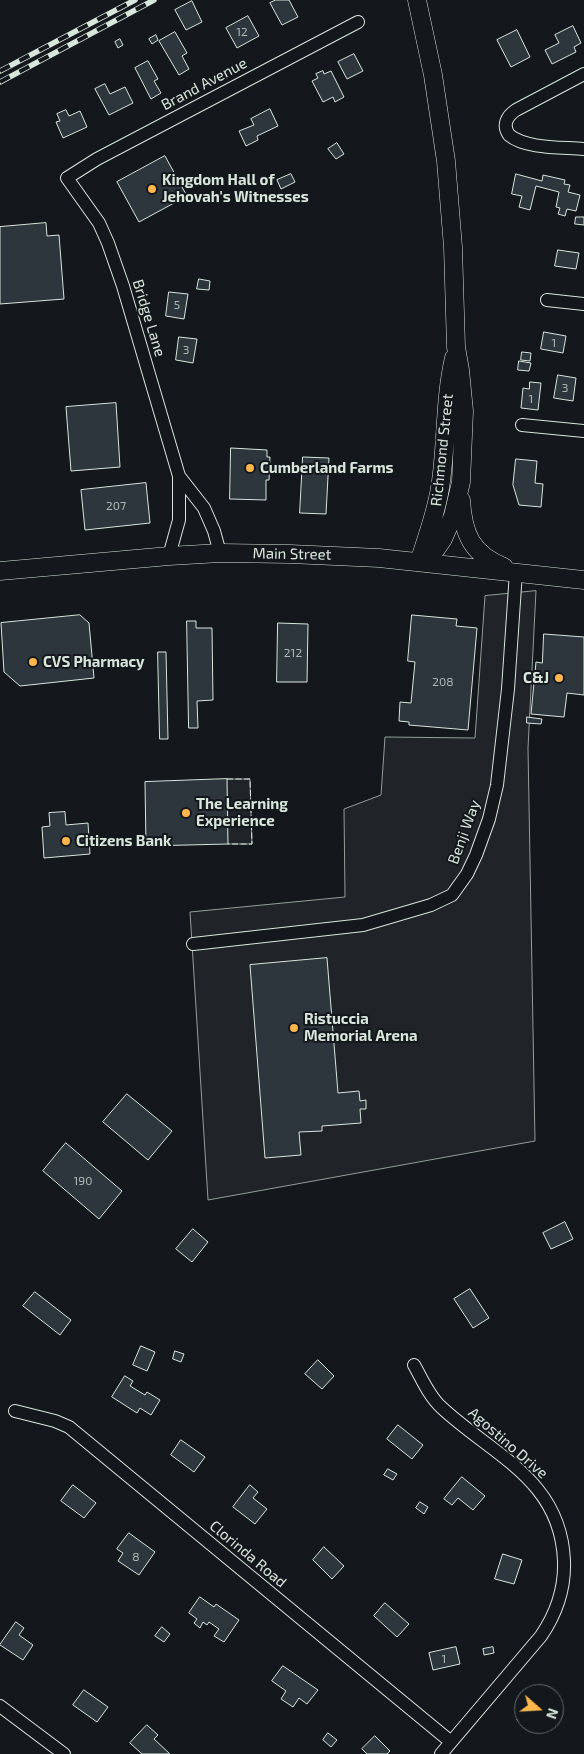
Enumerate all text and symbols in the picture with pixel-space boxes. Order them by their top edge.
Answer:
house number: 12 [236,25,248,39]
street label: Brand Avenue [158,54,250,114]
place label: Kingdom Hall of Jehovah's Witnesses [162,171,309,206]
marker: Kingdom Hall of Jehovah's Witnesses [146,183,158,195]
street label: Bridge Lane [129,277,169,359]
house number: 5 [174,298,180,312]
house number: 1 [552,336,556,350]
house number: 3 [183,343,189,357]
house number: 3 [562,381,568,395]
house number: 1 [529,392,533,406]
street label: Richmond Street [427,393,457,507]
place label: Cumberland Farms [260,459,394,477]
marker: Cumberland Farms [244,462,256,474]
house number: 207 [106,499,126,513]
street label: Main Street [252,544,332,564]
house number: 212 [284,646,302,660]
place label: CVS Pharmacy [43,653,145,671]
marker: CVS Pharmacy [27,656,39,668]
place label: C&J [523,669,549,687]
marker: C&J [553,672,565,684]
house number: 208 [432,675,454,689]
place label: The Learning Experience [196,795,288,830]
street label: Benji Way [444,797,484,867]
marker: The Learning Experience [180,807,192,819]
place label: Citizens Bank [76,832,171,850]
marker: Citizens Bank [60,835,72,847]
place label: Ristuccia Memorial Arena [304,1010,418,1045]
marker: Ristuccia Memorial Arena [288,1022,300,1034]
house number: 190 [74,1174,92,1188]
street label: Agostino Drive [465,1404,551,1482]
street label: Clorinda Road [206,1517,290,1591]
house number: 8 [132,1550,140,1564]
house number: 1 [442,1652,446,1666]
north arrow [514,1684,564,1734]
text: N [543,1706,562,1721]

